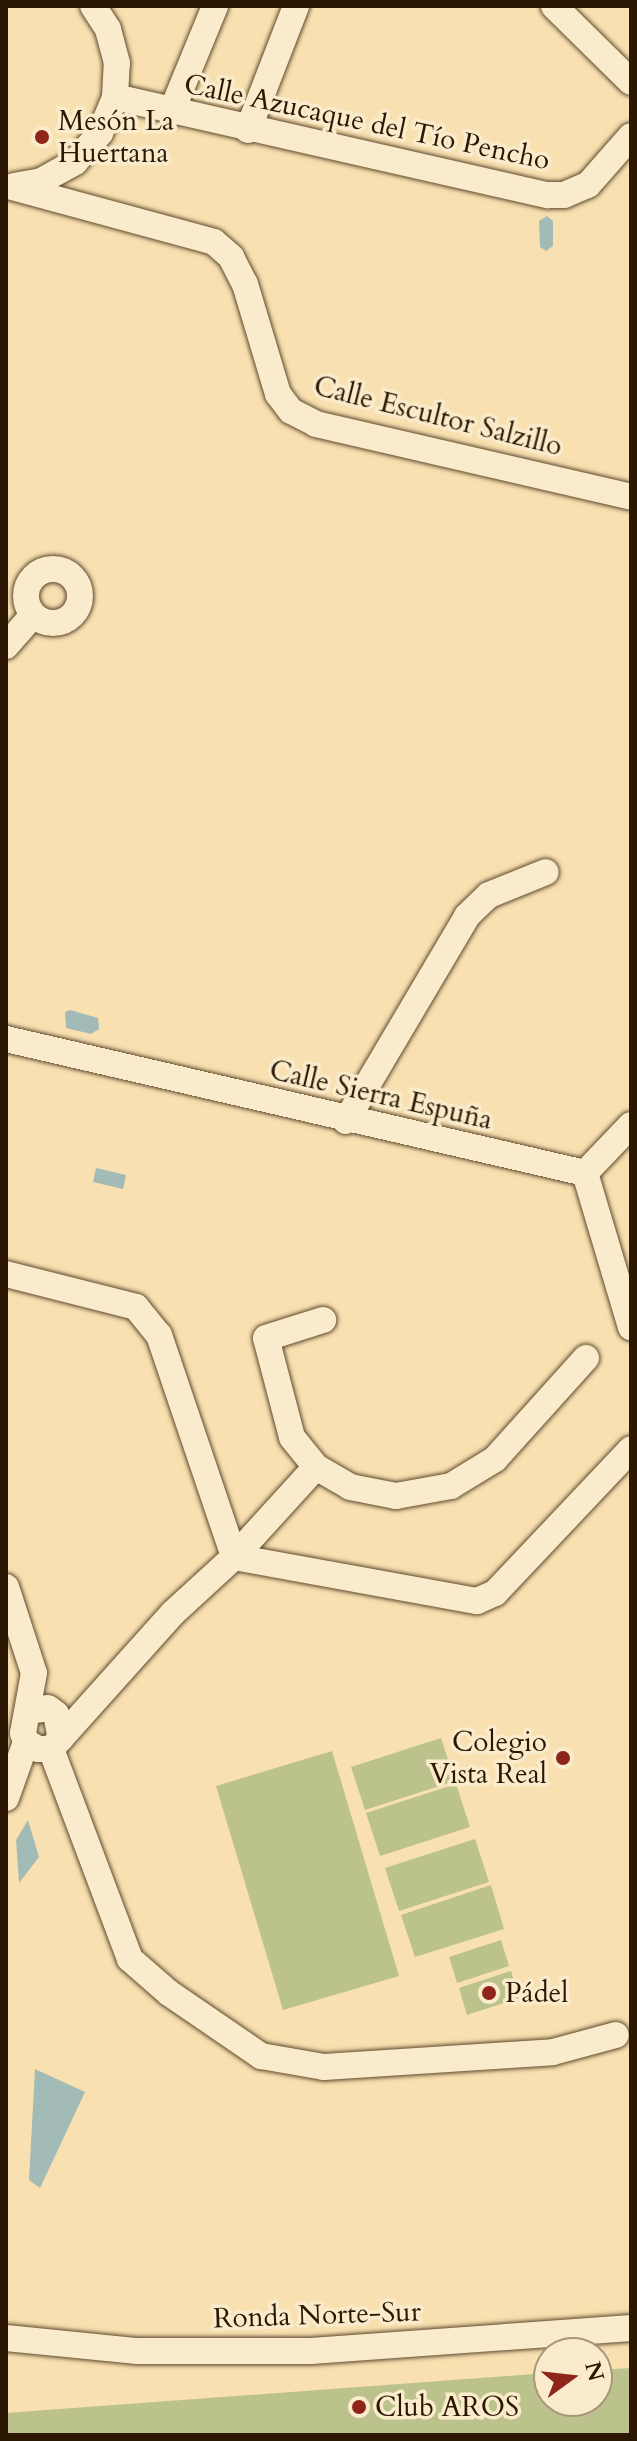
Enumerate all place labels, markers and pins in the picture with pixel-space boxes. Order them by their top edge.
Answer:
place label: Mesón La Huertana [58,104,174,170]
marker: Mesón La Huertana [33,128,51,146]
place label: Colegio Vista Real [429,1725,547,1791]
marker: Colegio Vista Real [554,1749,572,1767]
place label: Pádel [505,1976,568,2010]
marker: Pádel [480,1984,498,2002]
place label: Club AROS [375,2390,519,2424]
marker: Club AROS [350,2398,368,2416]

